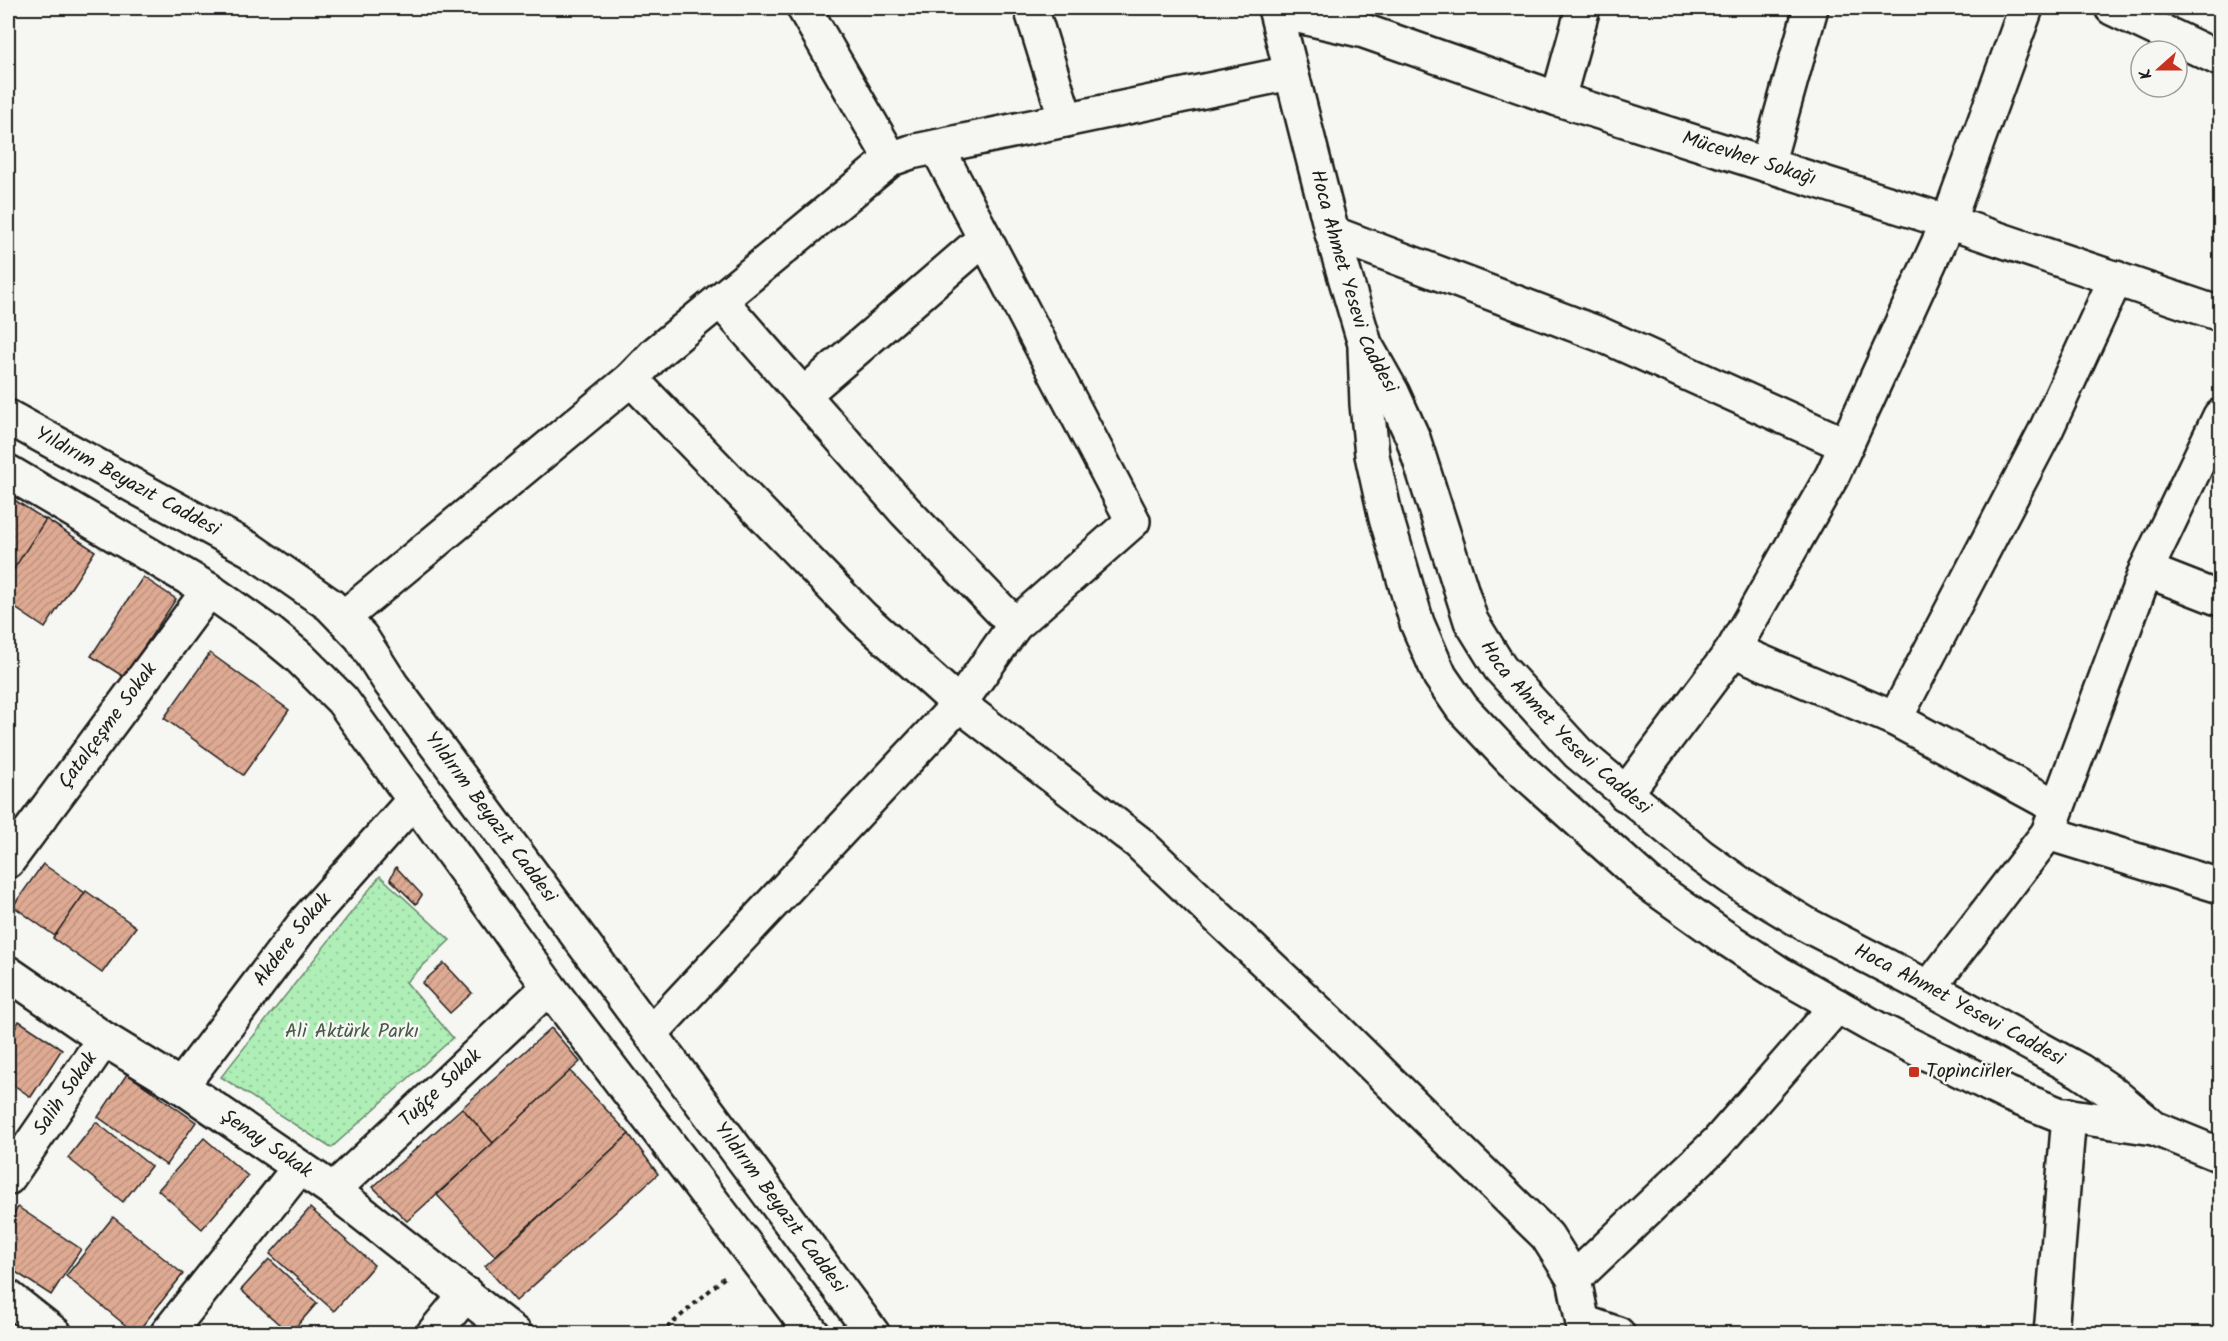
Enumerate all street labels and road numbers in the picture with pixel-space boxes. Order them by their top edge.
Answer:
street label: Mücevher Sokağı [1678,123,1820,195]
street label: Hoca Ahmet Yesevi Caddesi [1301,166,1406,401]
street label: Yıldırım Beyazıt Caddesi [29,419,227,547]
street label: Hoca Ahmet Yesevi Caddesi [1471,635,1659,824]
street label: Çatalçeşme Sokak [50,655,166,796]
street label: Yıldırım Beyazıt Caddesi [416,725,565,911]
street label: Akdere Sokak [246,885,340,994]
street label: Hoca Ahmet Yesevi Caddesi [1848,936,2071,1076]
street label: Tuğçe Sokak [392,1041,490,1136]
street label: Salih Sokak [25,1045,107,1143]
street label: Şenay Sokak [214,1101,319,1188]
street label: Yıldırım Beyazıt Caddesi [705,1116,855,1302]

